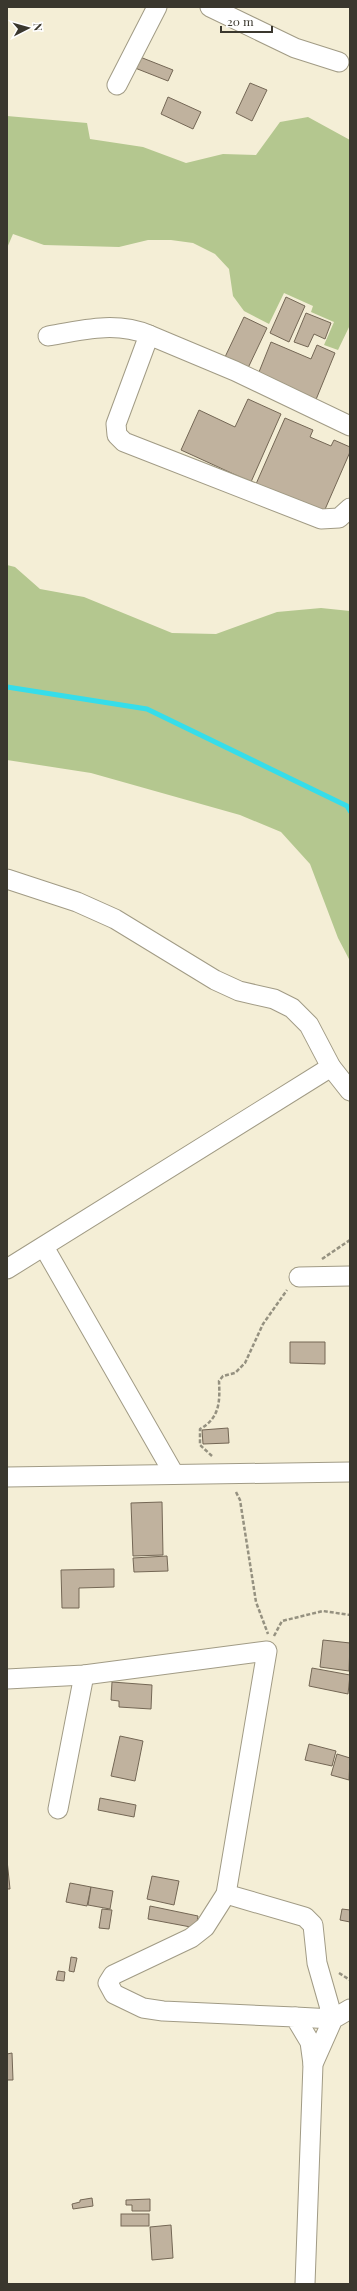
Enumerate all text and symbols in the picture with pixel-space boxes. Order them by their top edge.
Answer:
north arrow [8,8,48,48]
scale bar [221,8,272,34]
text: 20 m [227,13,254,29]
text: N [31,22,46,32]

